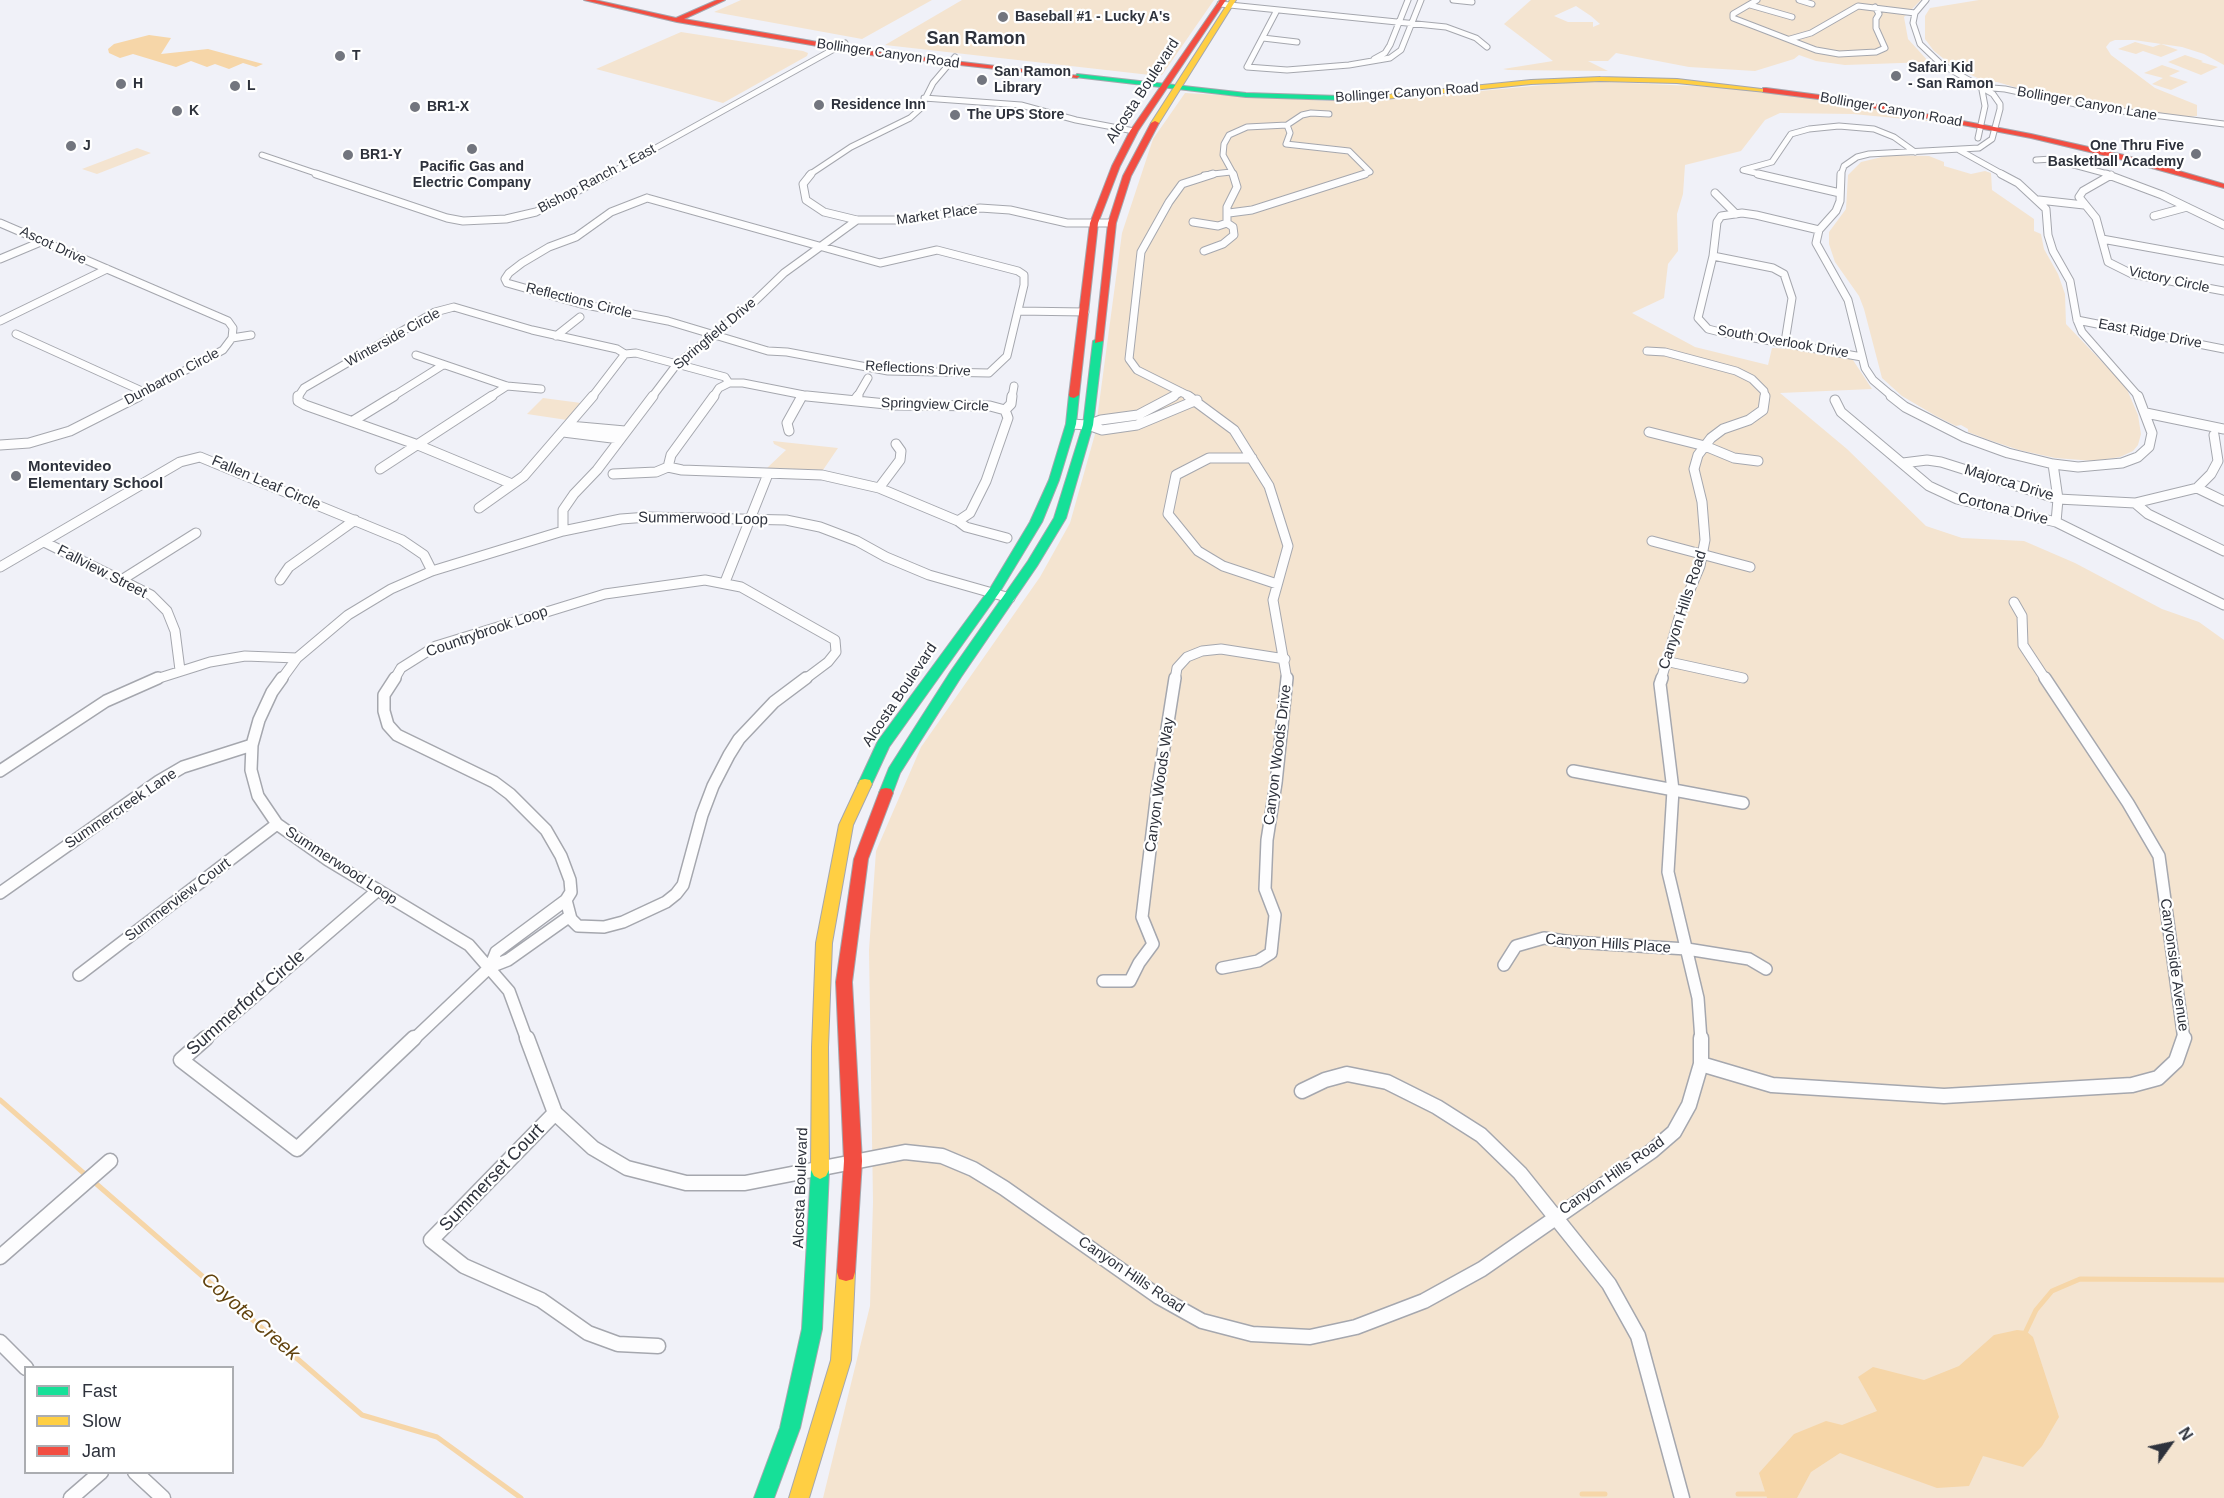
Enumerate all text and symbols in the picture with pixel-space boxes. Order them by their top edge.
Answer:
place label: Baseball #1 - Lucky A's [1015,9,1170,25]
marker: Baseball #1 - Lucky A's [996,10,1010,24]
district label: San Ramon [926,28,1026,50]
street label: Alcosta Boulevard [1103,35,1183,147]
street label: Bollinger Canyon Road [816,36,960,72]
place label: T [352,48,361,64]
marker: T [333,49,347,63]
place label: Safari Kid - San Ramon [1908,60,1994,92]
place label: San Ramon Library [994,64,1071,96]
marker: Safari Kid - San Ramon [1889,69,1903,83]
marker: San Ramon Library [975,73,989,87]
place label: H [133,76,143,92]
marker: H [114,77,128,91]
place label: L [247,78,256,94]
marker: L [228,79,242,93]
street label: Bollinger Canyon Road [1335,80,1479,106]
street label: Bollinger Canyon Lane [2016,83,2158,125]
street label: Bollinger Canyon Road [1819,89,1963,131]
place label: Residence Inn [831,97,926,113]
marker: Residence Inn [812,98,826,112]
place label: BR1-X [427,99,469,115]
marker: BR1-X [408,100,422,114]
place label: K [189,103,199,119]
marker: K [170,104,184,118]
place label: The UPS Store [967,107,1064,123]
marker: The UPS Store [948,108,962,122]
place label: J [83,138,91,154]
place label: One Thru Five Basketball Academy [2048,138,2184,170]
marker: J [64,139,78,153]
street label: Bishop Ranch 1 East [535,141,659,217]
marker: Pacific Gas and Electric Company [465,142,479,156]
place label: BR1-Y [360,147,402,163]
marker: One Thru Five Basketball Academy [2189,147,2203,161]
marker: BR1-Y [341,148,355,162]
place label: Pacific Gas and Electric Company [413,159,531,192]
street label: Market Place [895,201,979,229]
street label: Ascot Drive [17,223,89,269]
street label: Victory Circle [2127,263,2211,297]
street label: Reflections Circle [524,280,634,322]
street label: Springfield Drive [670,295,760,373]
street label: Winterside Circle [343,305,443,371]
street label: East Ridge Drive [2097,316,2203,352]
street label: South Overlook Drive [1716,322,1850,362]
street label: Dunbarton Circle [122,345,222,409]
street label: Reflections Drive [865,358,971,380]
street label: Springview Circle [881,395,989,415]
street label: Fallen Leaf Circle [209,452,323,514]
place label: Montevideo Elementary School [28,458,163,493]
street label: Majorca Drive [1962,461,2056,505]
marker: Montevideo Elementary School [9,469,23,483]
street label: Cortona Drive [1956,489,2050,529]
street label: Summerwood Loop [638,509,768,529]
street label: Fallview Street [54,542,150,602]
street label: Canyon Hills Road [1655,548,1711,672]
street label: Countrybrook Loop [424,603,550,661]
street label: Alcosta Boulevard [859,640,941,750]
street label: Canyon Woods Drive [1260,684,1296,826]
street label: Canyon Woods Way [1142,716,1178,854]
street label: Summercreek Lane [62,765,180,853]
street label: Summerwood Loop [282,823,400,909]
street label: Summerview Court [122,854,234,946]
street label: Canyonside Avenue [2156,897,2192,1033]
street label: Canyon Hills Place [1545,931,1671,957]
street label: Summerford Circle [182,946,310,1060]
street label: Summerset Court [435,1120,549,1236]
street label: Alcosta Boulevard [790,1127,812,1249]
street label: Canyon Hills Road [1556,1133,1668,1219]
street label: Canyon Hills Road [1074,1233,1188,1317]
water label: Coyote Creek [196,1268,304,1366]
legend [24,1366,234,1474]
text: Fast [82,1381,117,1401]
text: Slow [82,1411,121,1431]
north arrow [2140,1414,2200,1474]
text: N [2175,1424,2196,1443]
text: Jam [82,1441,116,1461]

